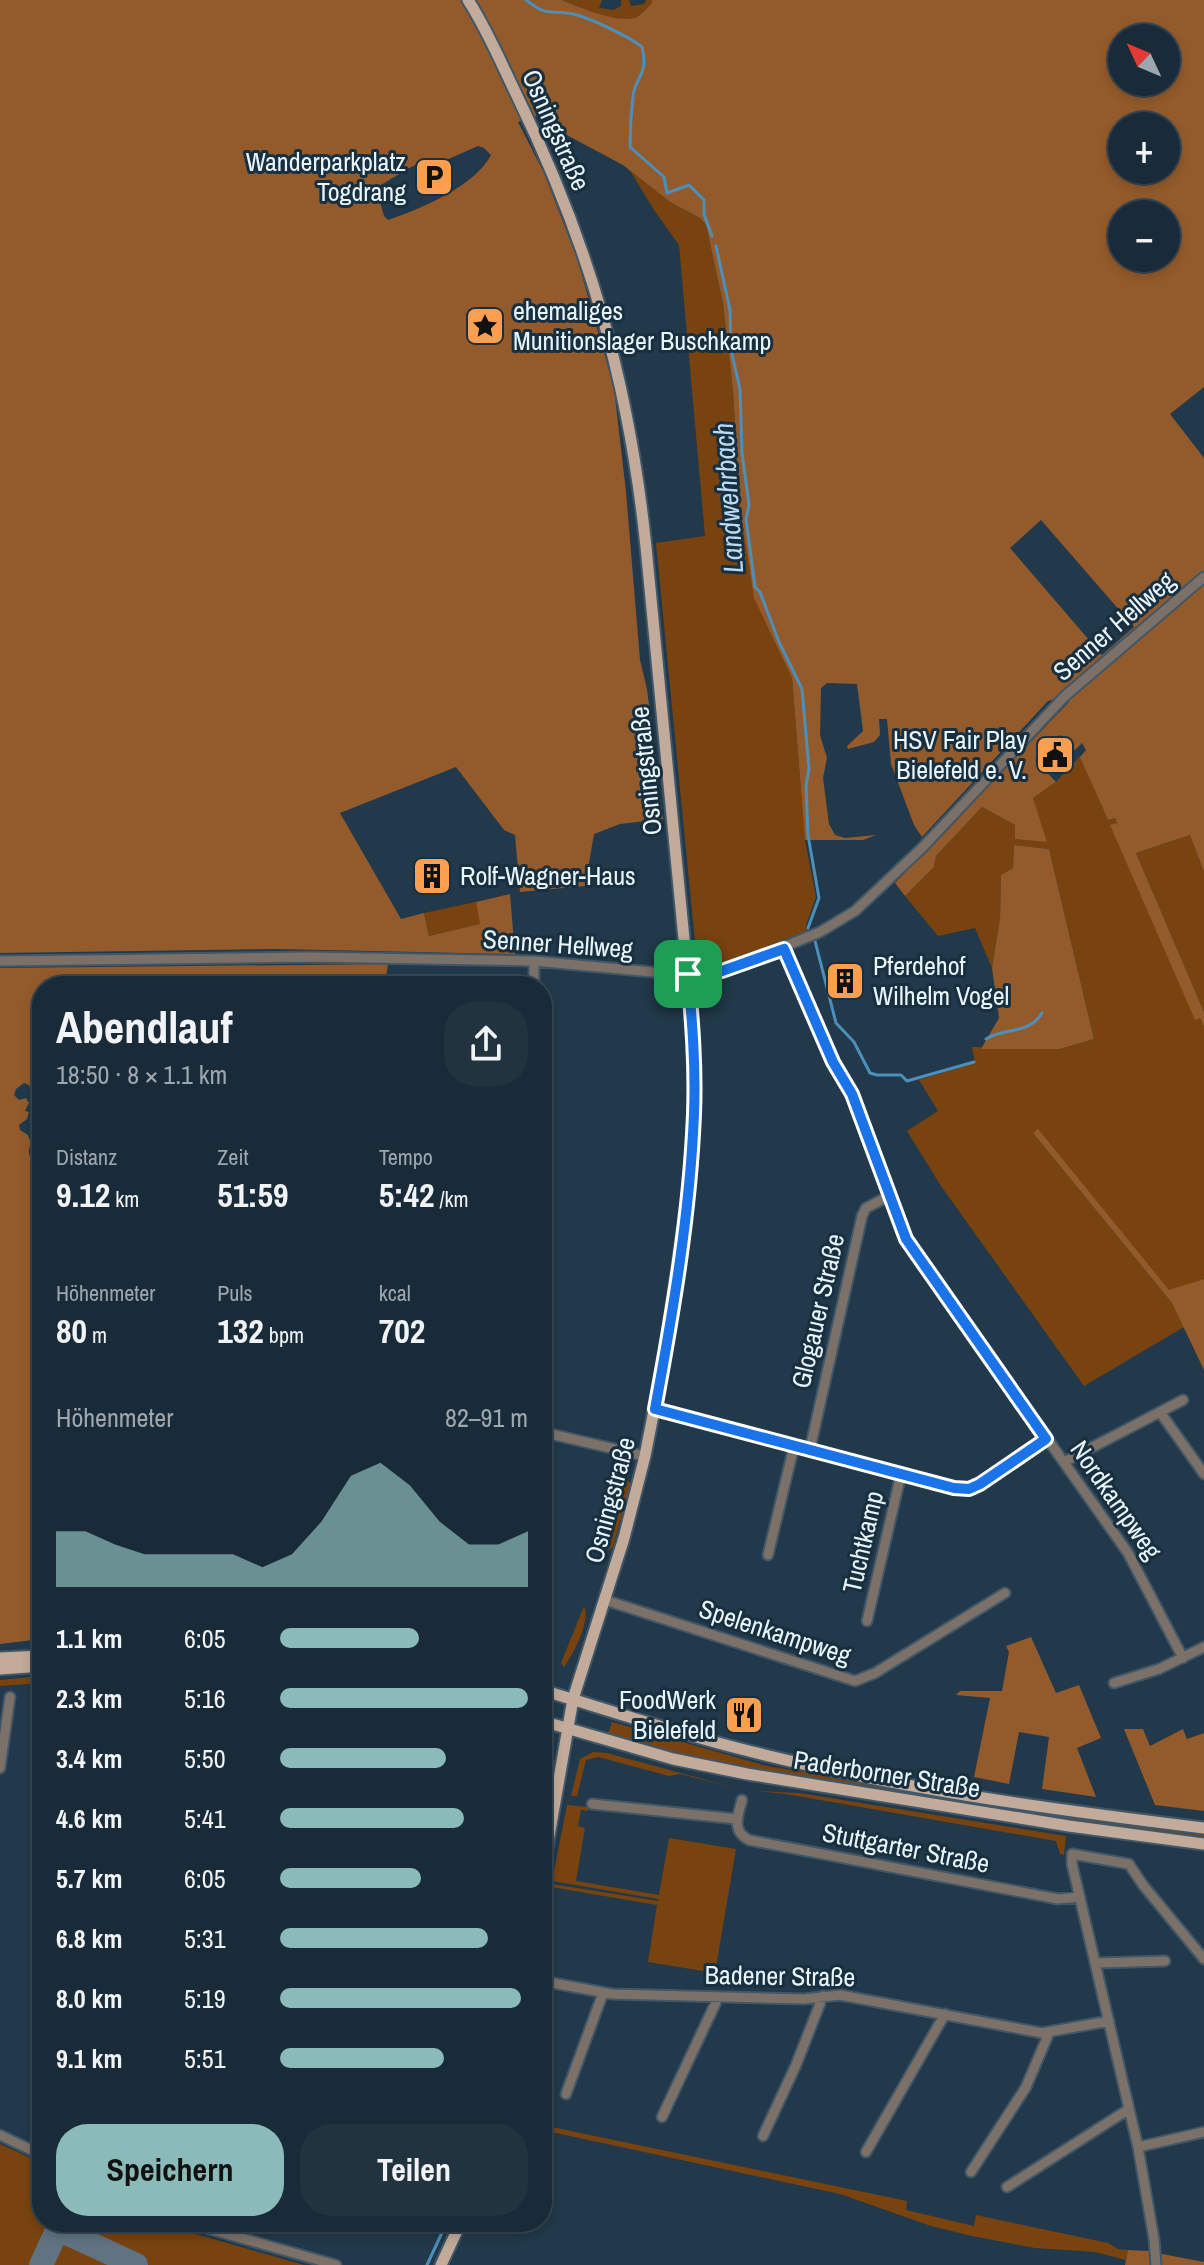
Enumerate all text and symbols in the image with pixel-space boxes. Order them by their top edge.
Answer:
north arrow [1108,24,1180,96]
map controls [1108,24,1180,272]
street label: Osningstraße [514,64,599,196]
button: + [1108,112,1180,184]
place label: Wanderparkplatz Togdrang [246,144,406,209]
parking icon: Wanderparkplatz Togdrang [413,156,455,198]
button: − [1108,200,1180,272]
place label: ehemaliges Munitionslager Buschkamp [513,293,771,358]
place icon: ehemaliges Munitionslager Buschkamp [464,305,506,347]
water label: Landwehrbach [704,422,752,574]
street label: Senner Hellweg [1045,563,1182,688]
street label: Osningstraße [621,705,670,837]
place label: HSV Fair Play Bielefeld e. V. [893,722,1027,787]
public building icon: HSV Fair Play Bielefeld e. V. [1034,734,1076,776]
building icon: Rolf-Wagner-Haus [411,855,453,897]
place label: Rolf-Wagner-Haus [460,858,636,893]
street label: Senner Hellweg [482,921,634,966]
pin [654,940,722,1008]
place label: Pferdehof Wilhelm Vogel [873,948,1009,1013]
icon: arrive [666,952,710,996]
building icon: Pferdehof Wilhelm Vogel [824,960,866,1002]
text: Abendlauf [56,997,232,1057]
button: share [444,1002,528,1086]
text: 18:50 · 8 × 1.1 km [56,1057,227,1092]
text: Distanz [56,1142,117,1172]
text: Zeit [217,1142,248,1172]
text: Tempo [379,1142,433,1172]
text: 9.12 [56,1172,110,1218]
text: 51:59 [217,1172,289,1218]
text: 5:42 [379,1172,434,1218]
text: km [110,1184,139,1214]
text: /km [434,1184,469,1214]
street label: Glogauer Straße [783,1230,852,1392]
text: Höhenmeter [56,1278,155,1308]
text: Puls [217,1278,252,1308]
text: kcal [379,1278,411,1308]
text: 80 [56,1308,87,1354]
text: 132 [217,1308,264,1354]
text: 702 [379,1308,425,1354]
text: m [87,1320,107,1350]
text: bpm [264,1320,304,1350]
text: Höhenmeter [56,1400,173,1435]
text: 82–91 m [445,1400,528,1435]
street label: Osningstraße [576,1433,643,1567]
street label: Nordkampweg [1063,1433,1170,1566]
street label: Tuchtkamp [834,1487,891,1596]
street label: Spelenkampweg [695,1591,856,1673]
text: 1.1 km [56,1621,122,1656]
text: 6:05 [184,1621,226,1656]
text: 2.3 km [56,1681,122,1716]
text: 5:16 [184,1681,226,1716]
place label: FoodWerk Bielefeld [619,1682,716,1747]
restaurant icon: FoodWerk Bielefeld [723,1694,765,1736]
text: 3.4 km [56,1741,122,1776]
text: 5:50 [184,1741,226,1776]
street label: Paderborner Straße [791,1741,983,1806]
text: 4.6 km [56,1801,122,1836]
text: 5:41 [184,1801,226,1836]
street label: Stuttgarter Straße [820,1814,993,1881]
text: 5.7 km [56,1861,122,1896]
text: 6:05 [184,1861,226,1896]
text: 6.8 km [56,1921,122,1956]
text: 5:31 [184,1921,226,1956]
street label: Badener Straße [704,1957,856,1994]
text: 8.0 km [56,1981,122,2016]
text: 5:19 [184,1981,226,2016]
text: 9.1 km [56,2041,122,2076]
text: 5:51 [184,2041,226,2076]
button: Speichern [56,2124,284,2216]
button: Teilen [300,2124,528,2216]

